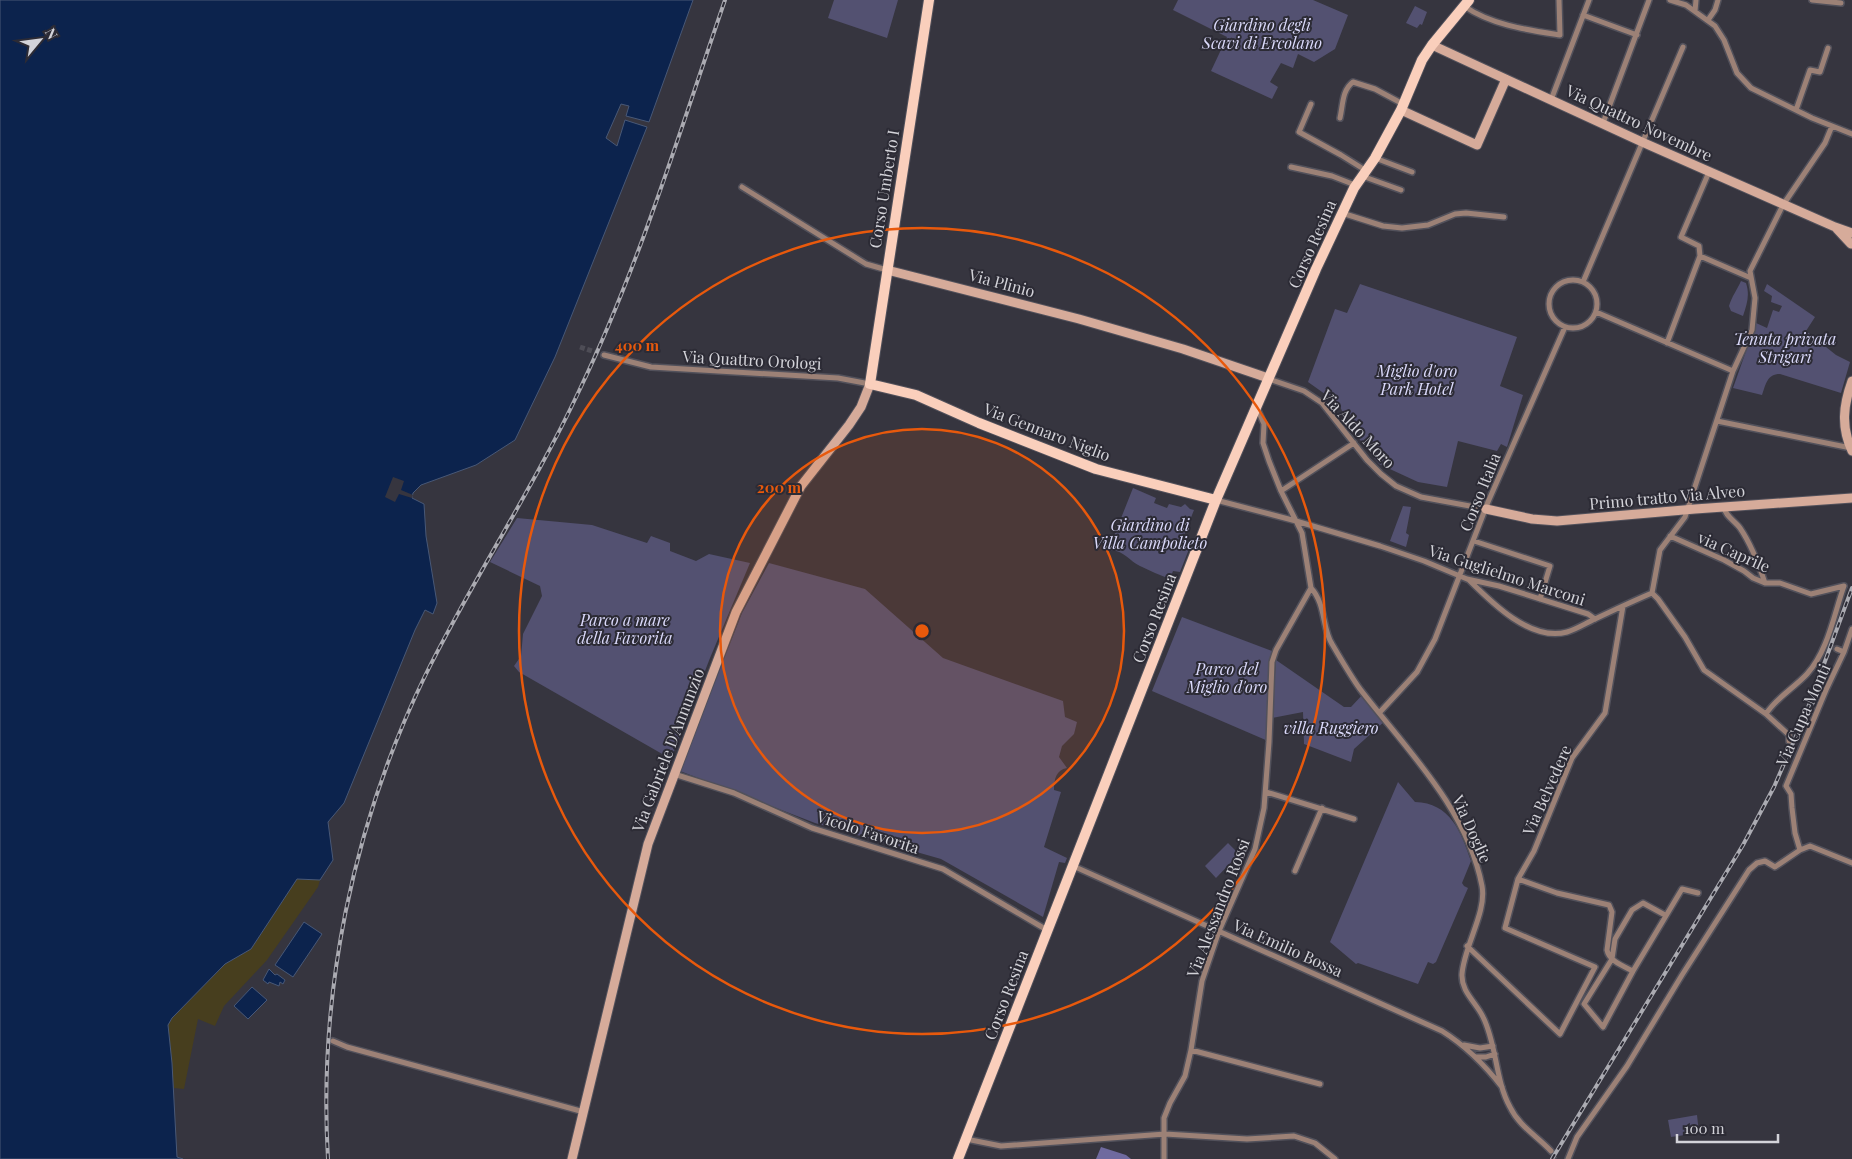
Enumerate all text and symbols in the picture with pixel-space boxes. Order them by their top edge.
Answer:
park label: Giardino degli Scavi di Ercolano [1201,14,1322,53]
north arrow [15,15,65,65]
text: N [41,24,63,42]
street label: Via Quattro Novembre [1562,79,1716,166]
street label: Corso Umberto I [864,128,903,250]
street label: Corso Resina [1283,196,1340,291]
street label: Via Plinio [966,263,1038,301]
park label: Tenuta privata Strigari [1734,328,1836,367]
text: 400 m [615,335,660,355]
street label: Via Quattro Orologi [681,345,822,374]
park label: Miglio d'oro Park Hotel [1376,360,1457,399]
street label: Via Aldo Moro [1316,384,1400,473]
street label: Via Gennaro Niglio [980,397,1114,465]
street label: Corso Italia [1454,449,1505,534]
text: 200 m [757,477,802,497]
street label: Primo tratto Via Alveo [1588,479,1746,514]
park label: Giardino di Villa Campolieto [1093,514,1207,553]
street label: via Caprile [1694,526,1774,577]
street label: Via Guglielmo Marconi [1425,539,1588,610]
street label: Corso Resina [1127,570,1180,666]
park label: Parco a mare della Favorita [577,609,673,648]
centre of rings [913,622,931,640]
park label: Parco del Miglio d'oro [1186,658,1267,697]
street label: Via Cupa Monti [1770,660,1835,770]
street label: Via Gabriele D'Annunzio [626,665,709,836]
park label: villa Ruggiero [1284,717,1379,738]
street label: Via Belvedere [1517,741,1576,839]
street label: Via Doglie [1448,791,1497,866]
street label: Vicolo Favorita [813,805,922,858]
street label: Via Alessandro Rossi [1181,835,1254,981]
street label: Via Emilio Bossa [1229,914,1346,981]
street label: Corso Resina [979,947,1032,1043]
scale bar [1677,1112,1778,1144]
text: 100 m [1684,1118,1725,1138]

